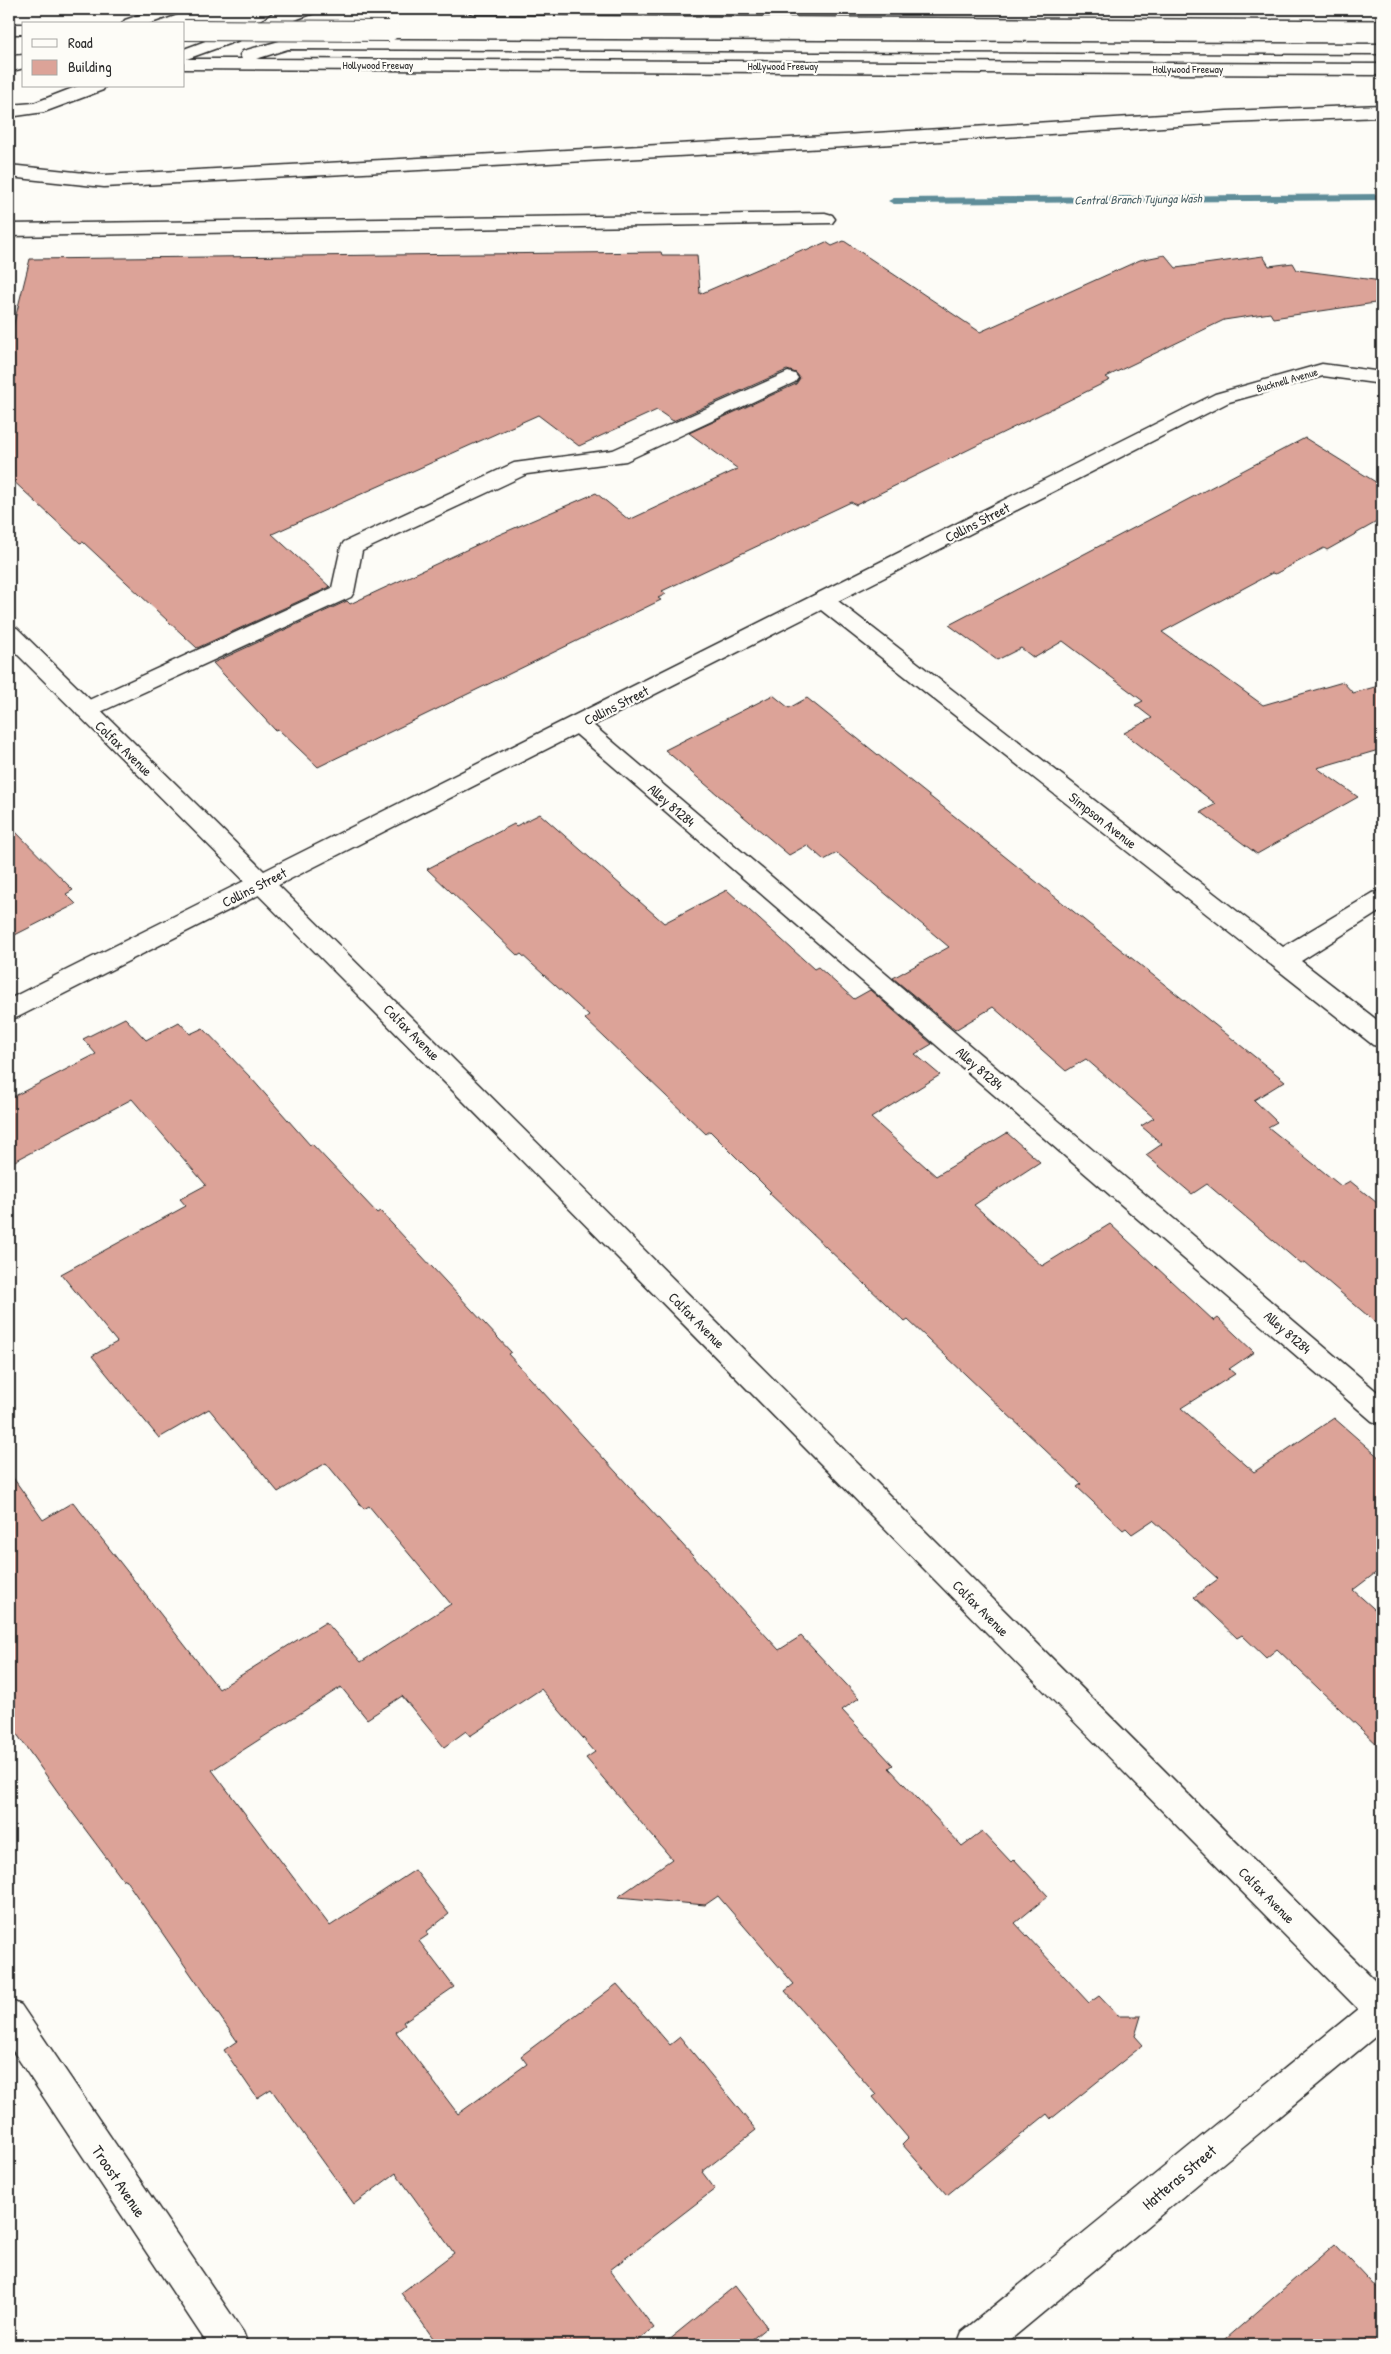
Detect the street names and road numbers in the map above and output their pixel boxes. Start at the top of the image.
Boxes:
street label: Hollywood Freeway [343,58,414,72]
street label: Hollywood Freeway [748,59,819,73]
street label: Hollywood Freeway [1153,62,1224,76]
street label: Bucknell Avenue [1255,364,1320,395]
street label: Collins Street [941,498,1013,546]
street label: Collins Street [580,681,652,729]
street label: Colfax Avenue [91,716,157,780]
street label: Alley 81284 [644,779,700,831]
street label: Simpson Avenue [1065,788,1141,854]
street label: Collins Street [218,863,290,911]
street label: Colfax Avenue [380,1000,445,1065]
street label: Alley 81284 [952,1042,1008,1094]
street label: Colfax Avenue [665,1288,730,1353]
street label: Alley 81284 [1260,1306,1316,1358]
street label: Colfax Avenue [949,1576,1014,1641]
street label: Colfax Avenue [1235,1863,1300,1928]
street label: Hatteras Street [1137,2139,1221,2215]
street label: Troost Avenue [87,2141,152,2222]

